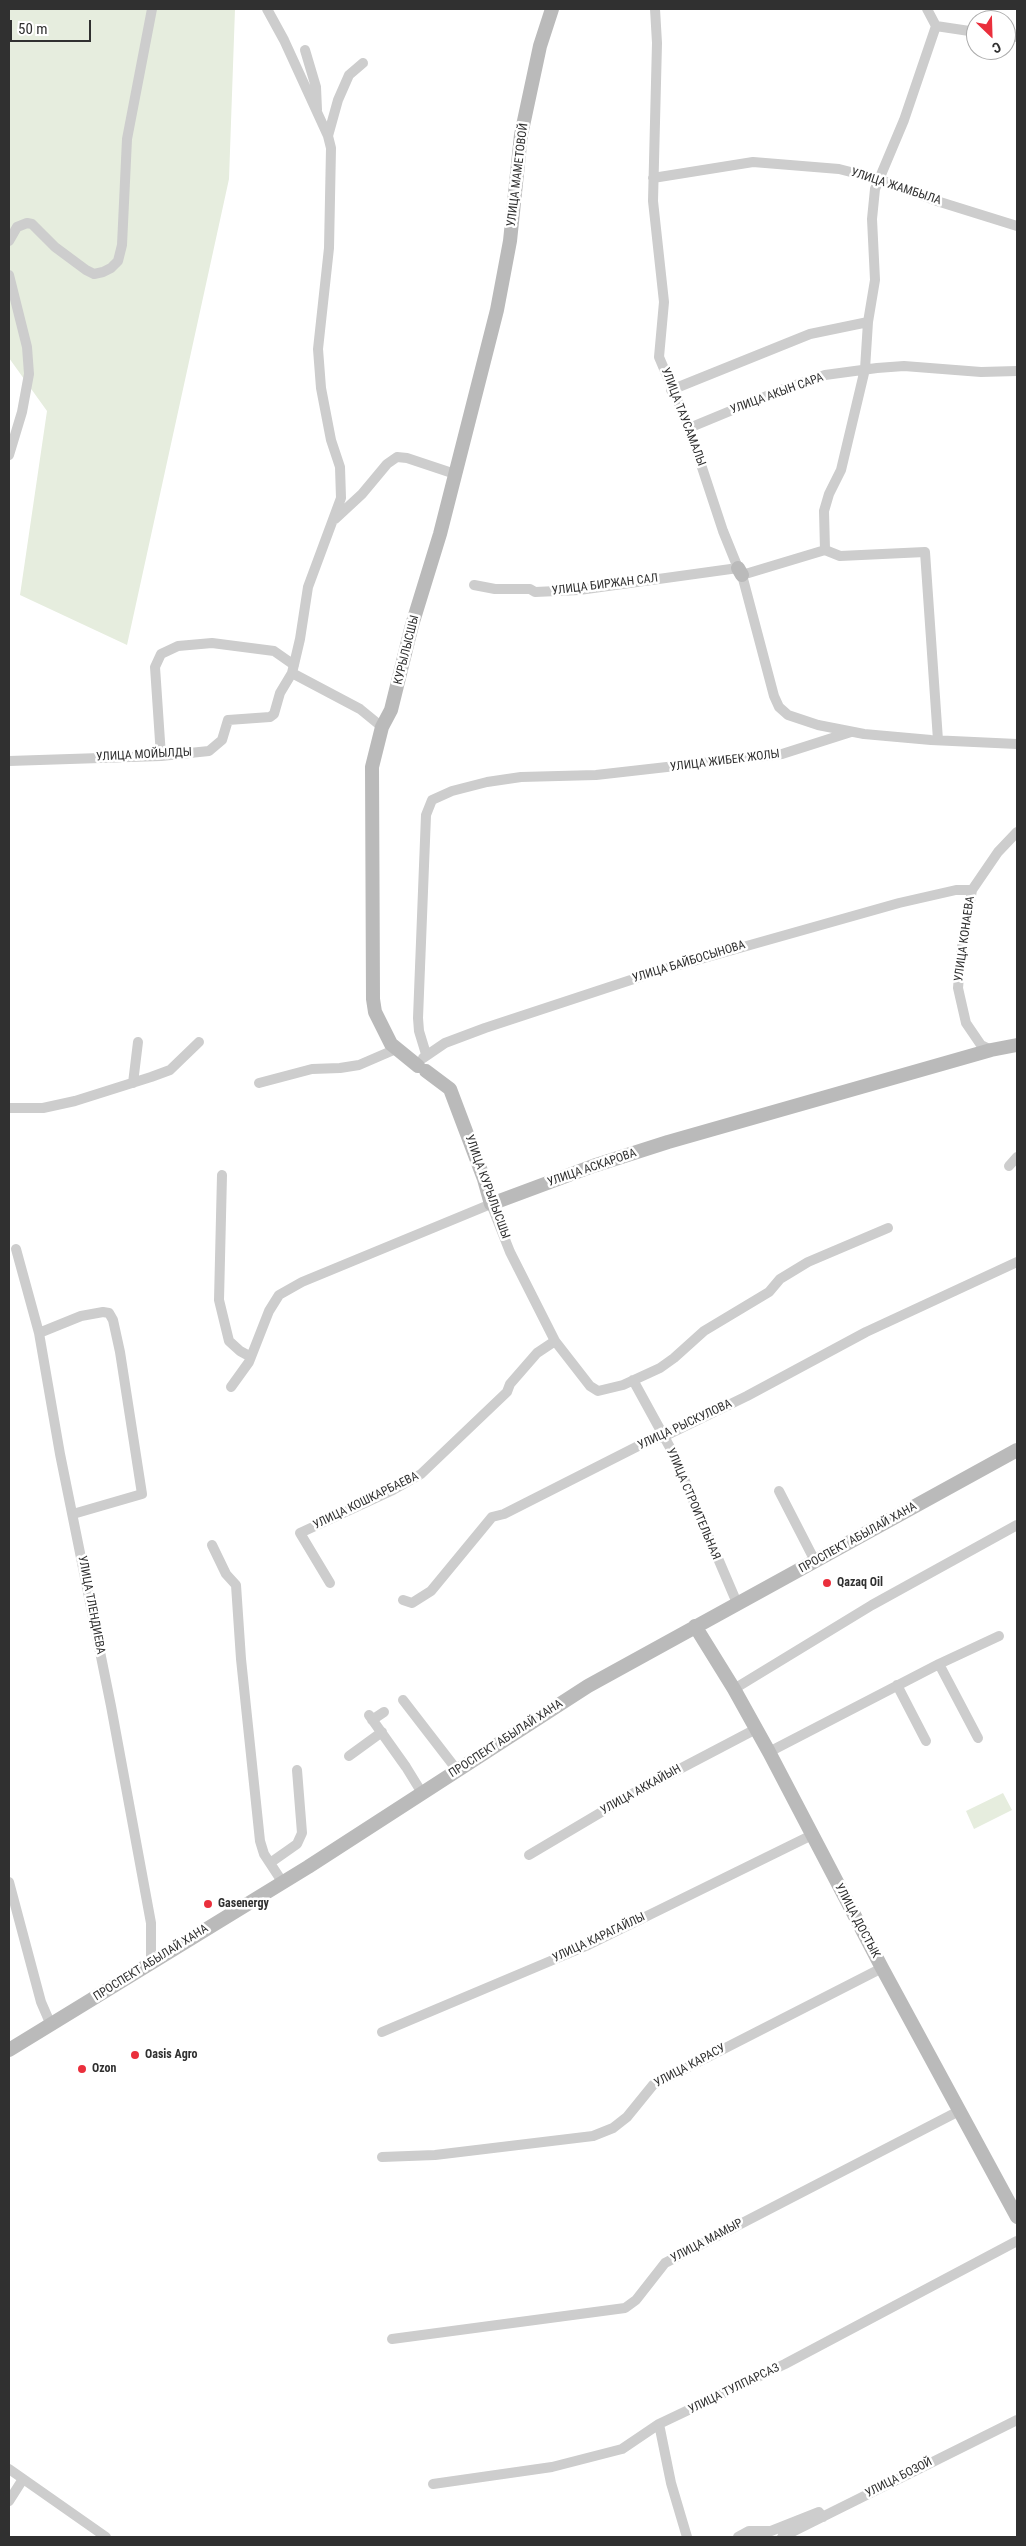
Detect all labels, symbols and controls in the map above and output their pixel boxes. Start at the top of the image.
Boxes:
scale bar [12,10,94,42]
north arrow [966,10,1016,60]
text: 50 m [18,20,48,38]
text: С [990,39,1004,57]
street label: УЛИЦА МАМЕТОВОЙ [505,122,531,228]
street label: УЛИЦА ЖАМБЫЛА [849,166,943,208]
street label: УЛИЦА ТАУСАМАЛЫ [658,366,708,468]
street label: УЛИЦА АКЫН САРА [729,370,825,418]
street label: УЛИЦА БИРЖАН САЛ [551,571,659,599]
street label: КУРЫЛЫСШЫ [391,614,423,686]
street label: УЛИЦА МОЙЫЛДЫ [96,745,192,765]
street label: УЛИЦА ЖИБЕК ЖОЛЫ [669,747,781,775]
street label: УЛИЦА КОНАЕВА [952,895,978,983]
street label: УЛИЦА БАЙБОСЫНОВА [631,938,747,986]
street label: УЛИЦА КУРЫЛЫСШЫ [461,1133,513,1241]
street label: УЛИЦА АСКАРОВА [546,1146,638,1190]
street label: УЛИЦА РЫСКУЛОВА [636,1397,734,1453]
street label: УЛИЦА СТРОИТЕЛЬНАЯ [663,1446,723,1562]
street label: УЛИЦА КОШКАРБАЕВА [311,1469,421,1533]
street label: ПРОСПЕКТ АБЫЛАЙ ХАНА [797,1500,919,1576]
street label: УЛИЦА ТЛЕНДИЕВА [74,1554,108,1656]
place label: Qazaq Oil [837,1576,883,1590]
marker: Qazaq Oil [821,1577,833,1589]
street label: ПРОСПЕКТ АБЫЛАЙ ХАНА [446,1697,566,1781]
street label: УЛИЦА АККАЙЫН [598,1762,684,1818]
street label: УЛИЦА ДОСТЫК [831,1881,883,1961]
place label: Gasenergy [218,1897,269,1911]
marker: Gasenergy [202,1898,214,1910]
street label: УЛИЦА КАРАГАЙЛЫ [550,1910,648,1966]
street label: ПРОСПЕКТ АБЫЛАЙ ХАНА [91,1922,211,2004]
street label: УЛИЦА КАРАСУ [652,2041,728,2091]
place label: Oasis Agro [145,2048,198,2062]
marker: Oasis Agro [129,2049,141,2061]
place label: Ozon [92,2062,116,2076]
marker: Ozon [76,2063,88,2075]
street label: УЛИЦА МАМЫР [669,2216,745,2266]
street label: УЛИЦА ТУЛПАРСАЗ [686,2361,782,2417]
street label: УЛИЦА БОЗОЙ [863,2455,935,2501]

